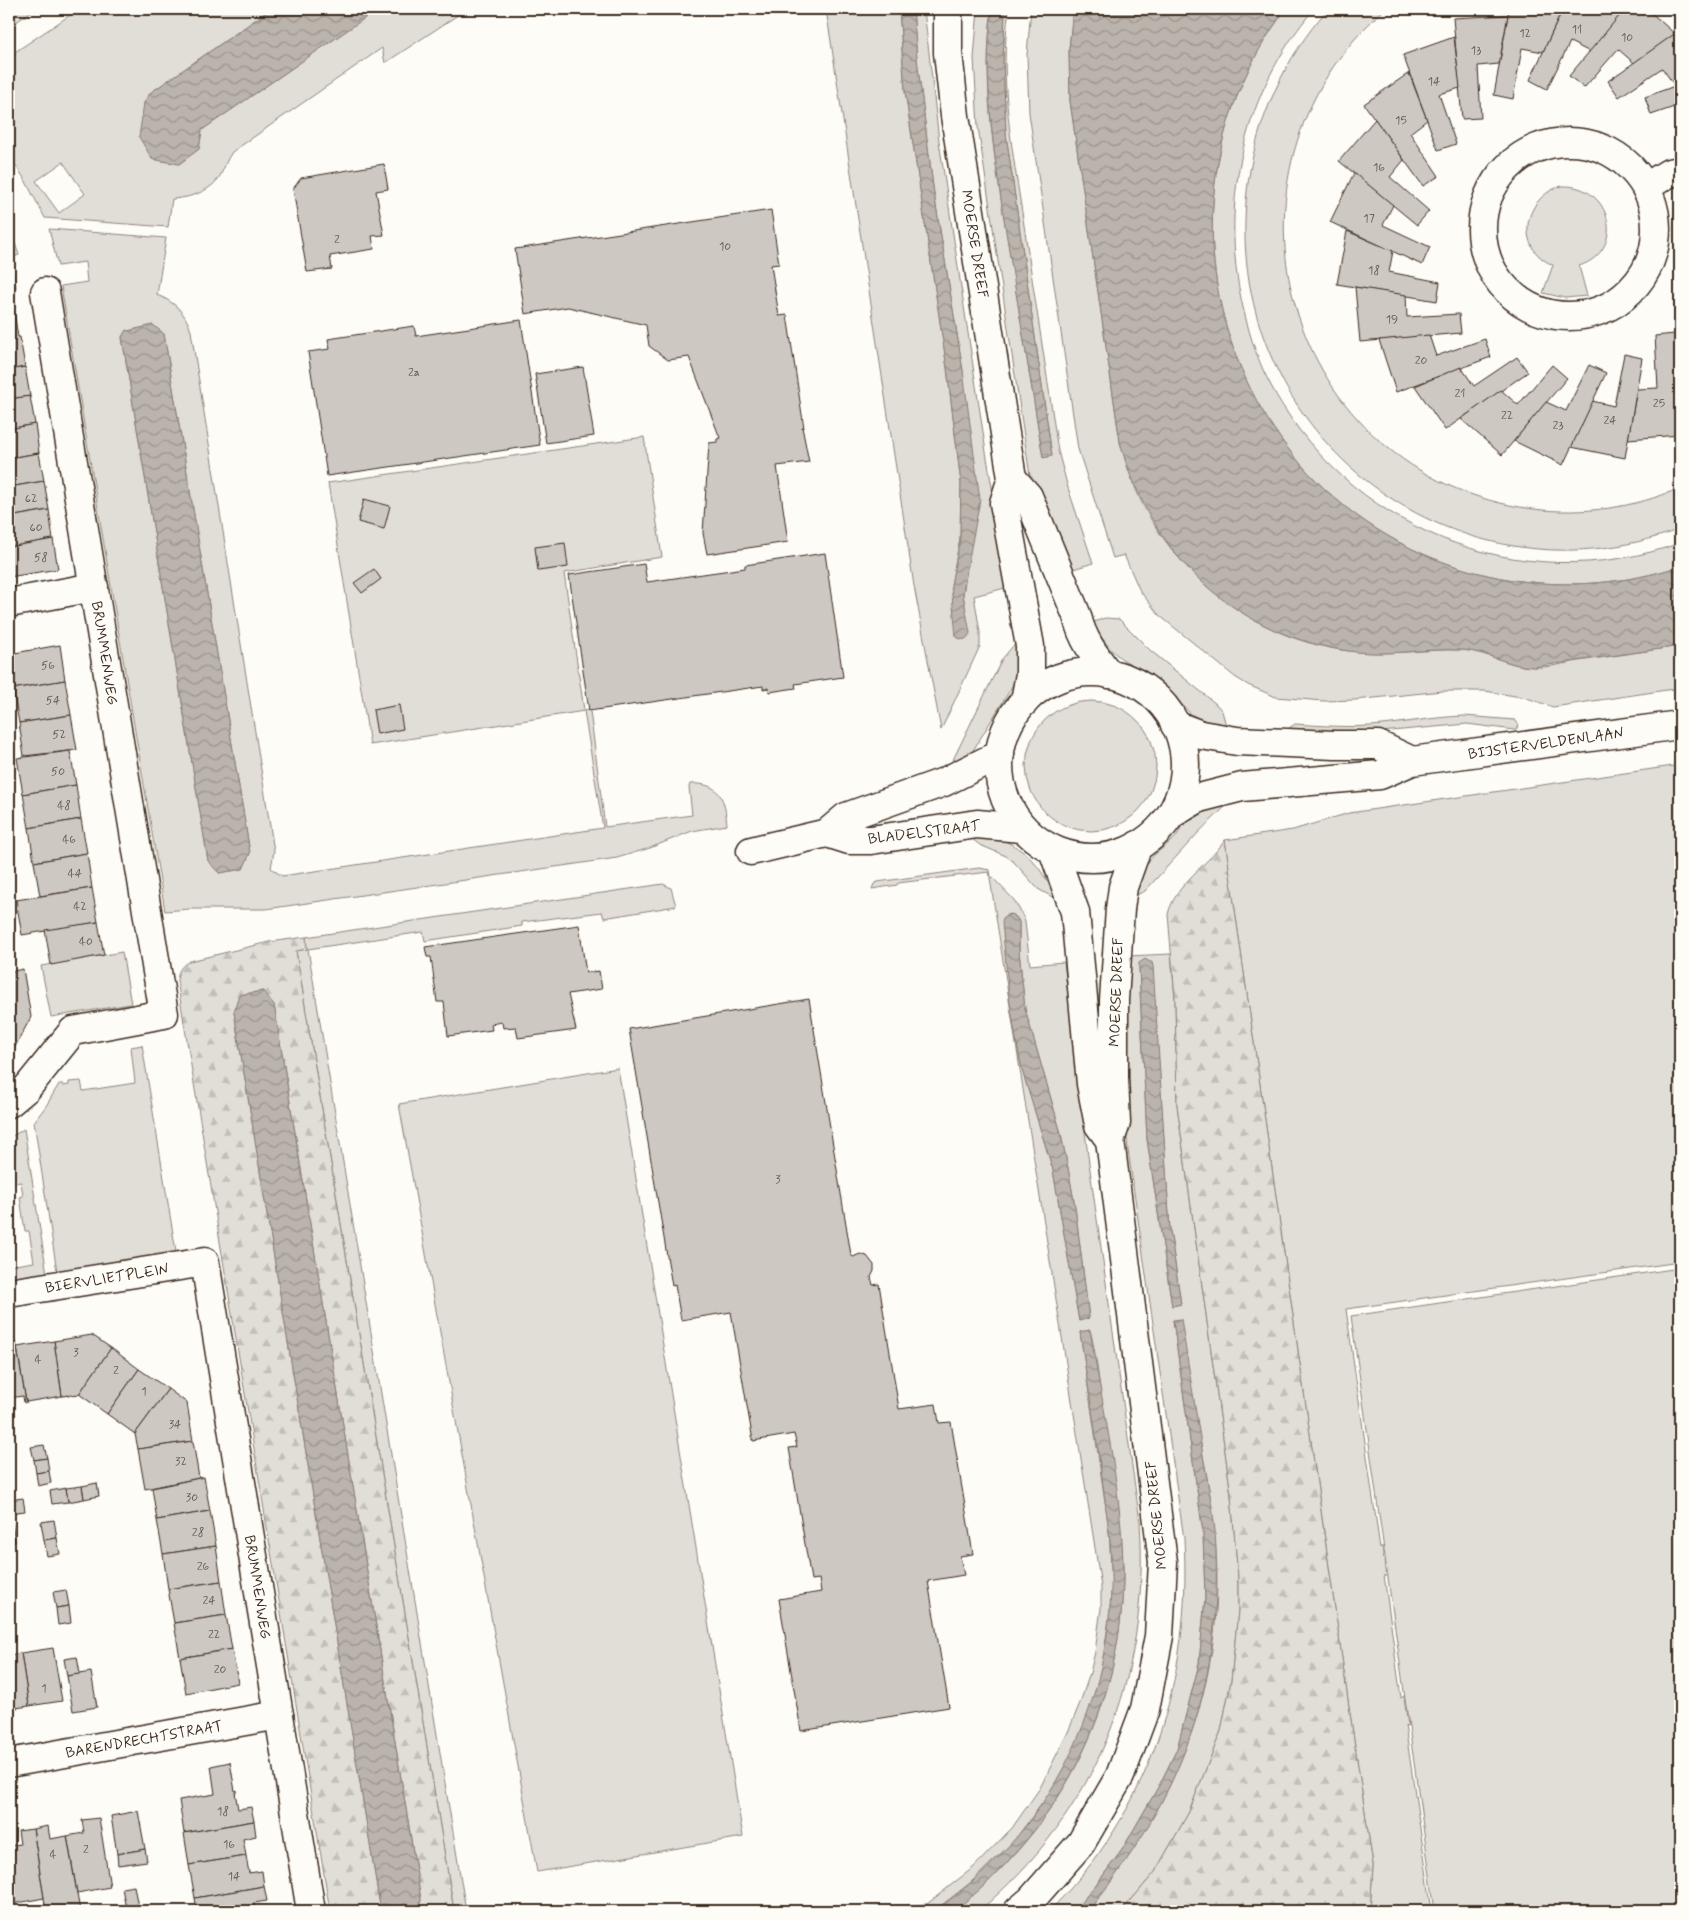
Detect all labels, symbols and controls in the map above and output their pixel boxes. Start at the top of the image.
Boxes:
house number: 11 [1572,22,1582,38]
house number: 12 [1519,26,1531,42]
house number: 10 [1621,30,1633,46]
house number: 13 [1471,43,1481,59]
house number: 14 [1428,74,1440,90]
house number: 15 [1395,113,1407,129]
house number: 16 [1373,160,1385,176]
street label: MOERSE DREEF [956,188,992,300]
house number: 17 [1363,211,1375,227]
house number: 2 [334,232,340,248]
house number: 10 [719,239,731,255]
house number: 18 [1368,263,1380,279]
house number: 19 [1386,312,1398,328]
house number: 20 [1415,353,1428,369]
house number: 2a [408,365,420,381]
house number: 21 [1454,386,1466,402]
house number: 25 [1653,396,1665,412]
house number: 22 [1501,408,1513,424]
house number: 24 [1603,413,1617,429]
house number: 23 [1553,418,1563,434]
house number: 62 [25,491,37,507]
house number: 60 [29,520,43,536]
house number: 58 [34,550,48,566]
street label: BRUMMENWEG [86,600,122,707]
house number: 56 [41,658,55,674]
house number: 54 [46,693,60,709]
street label: BIJSTERVELDENLAAN [1467,723,1625,765]
house number: 52 [52,727,66,743]
house number: 50 [51,764,65,780]
house number: 48 [57,798,71,814]
street label: BLADELSTRAAT [867,816,982,850]
house number: 46 [62,832,76,848]
house number: 44 [68,866,82,882]
house number: 42 [73,899,87,915]
house number: 40 [79,934,93,950]
street label: MOERSE DREEF [1105,937,1129,1047]
house number: 3 [775,1172,781,1188]
street label: BIERVLIETPLEIN [44,1259,171,1299]
house number: 3 [73,1345,79,1361]
house number: 4 [35,1352,42,1368]
house number: 2 [113,1363,119,1379]
house number: 1 [141,1384,147,1400]
house number: 34 [169,1417,181,1433]
house number: 32 [175,1454,187,1470]
street label: MOERSE DREEF [1141,1459,1173,1570]
house number: 30 [186,1490,198,1506]
house number: 28 [192,1525,204,1541]
street label: BRUMMENWEG [239,1534,275,1641]
house number: 26 [197,1559,210,1575]
house number: 24 [202,1593,216,1609]
house number: 22 [208,1627,220,1643]
house number: 20 [214,1662,227,1678]
house number: 1 [41,1681,47,1697]
street label: BARENDRECHTSTRAAT [64,1716,224,1764]
house number: 18 [217,1804,229,1820]
house number: 16 [223,1837,235,1853]
house number: 2 [83,1842,89,1858]
house number: 4 [50,1847,57,1863]
house number: 14 [228,1869,240,1885]

